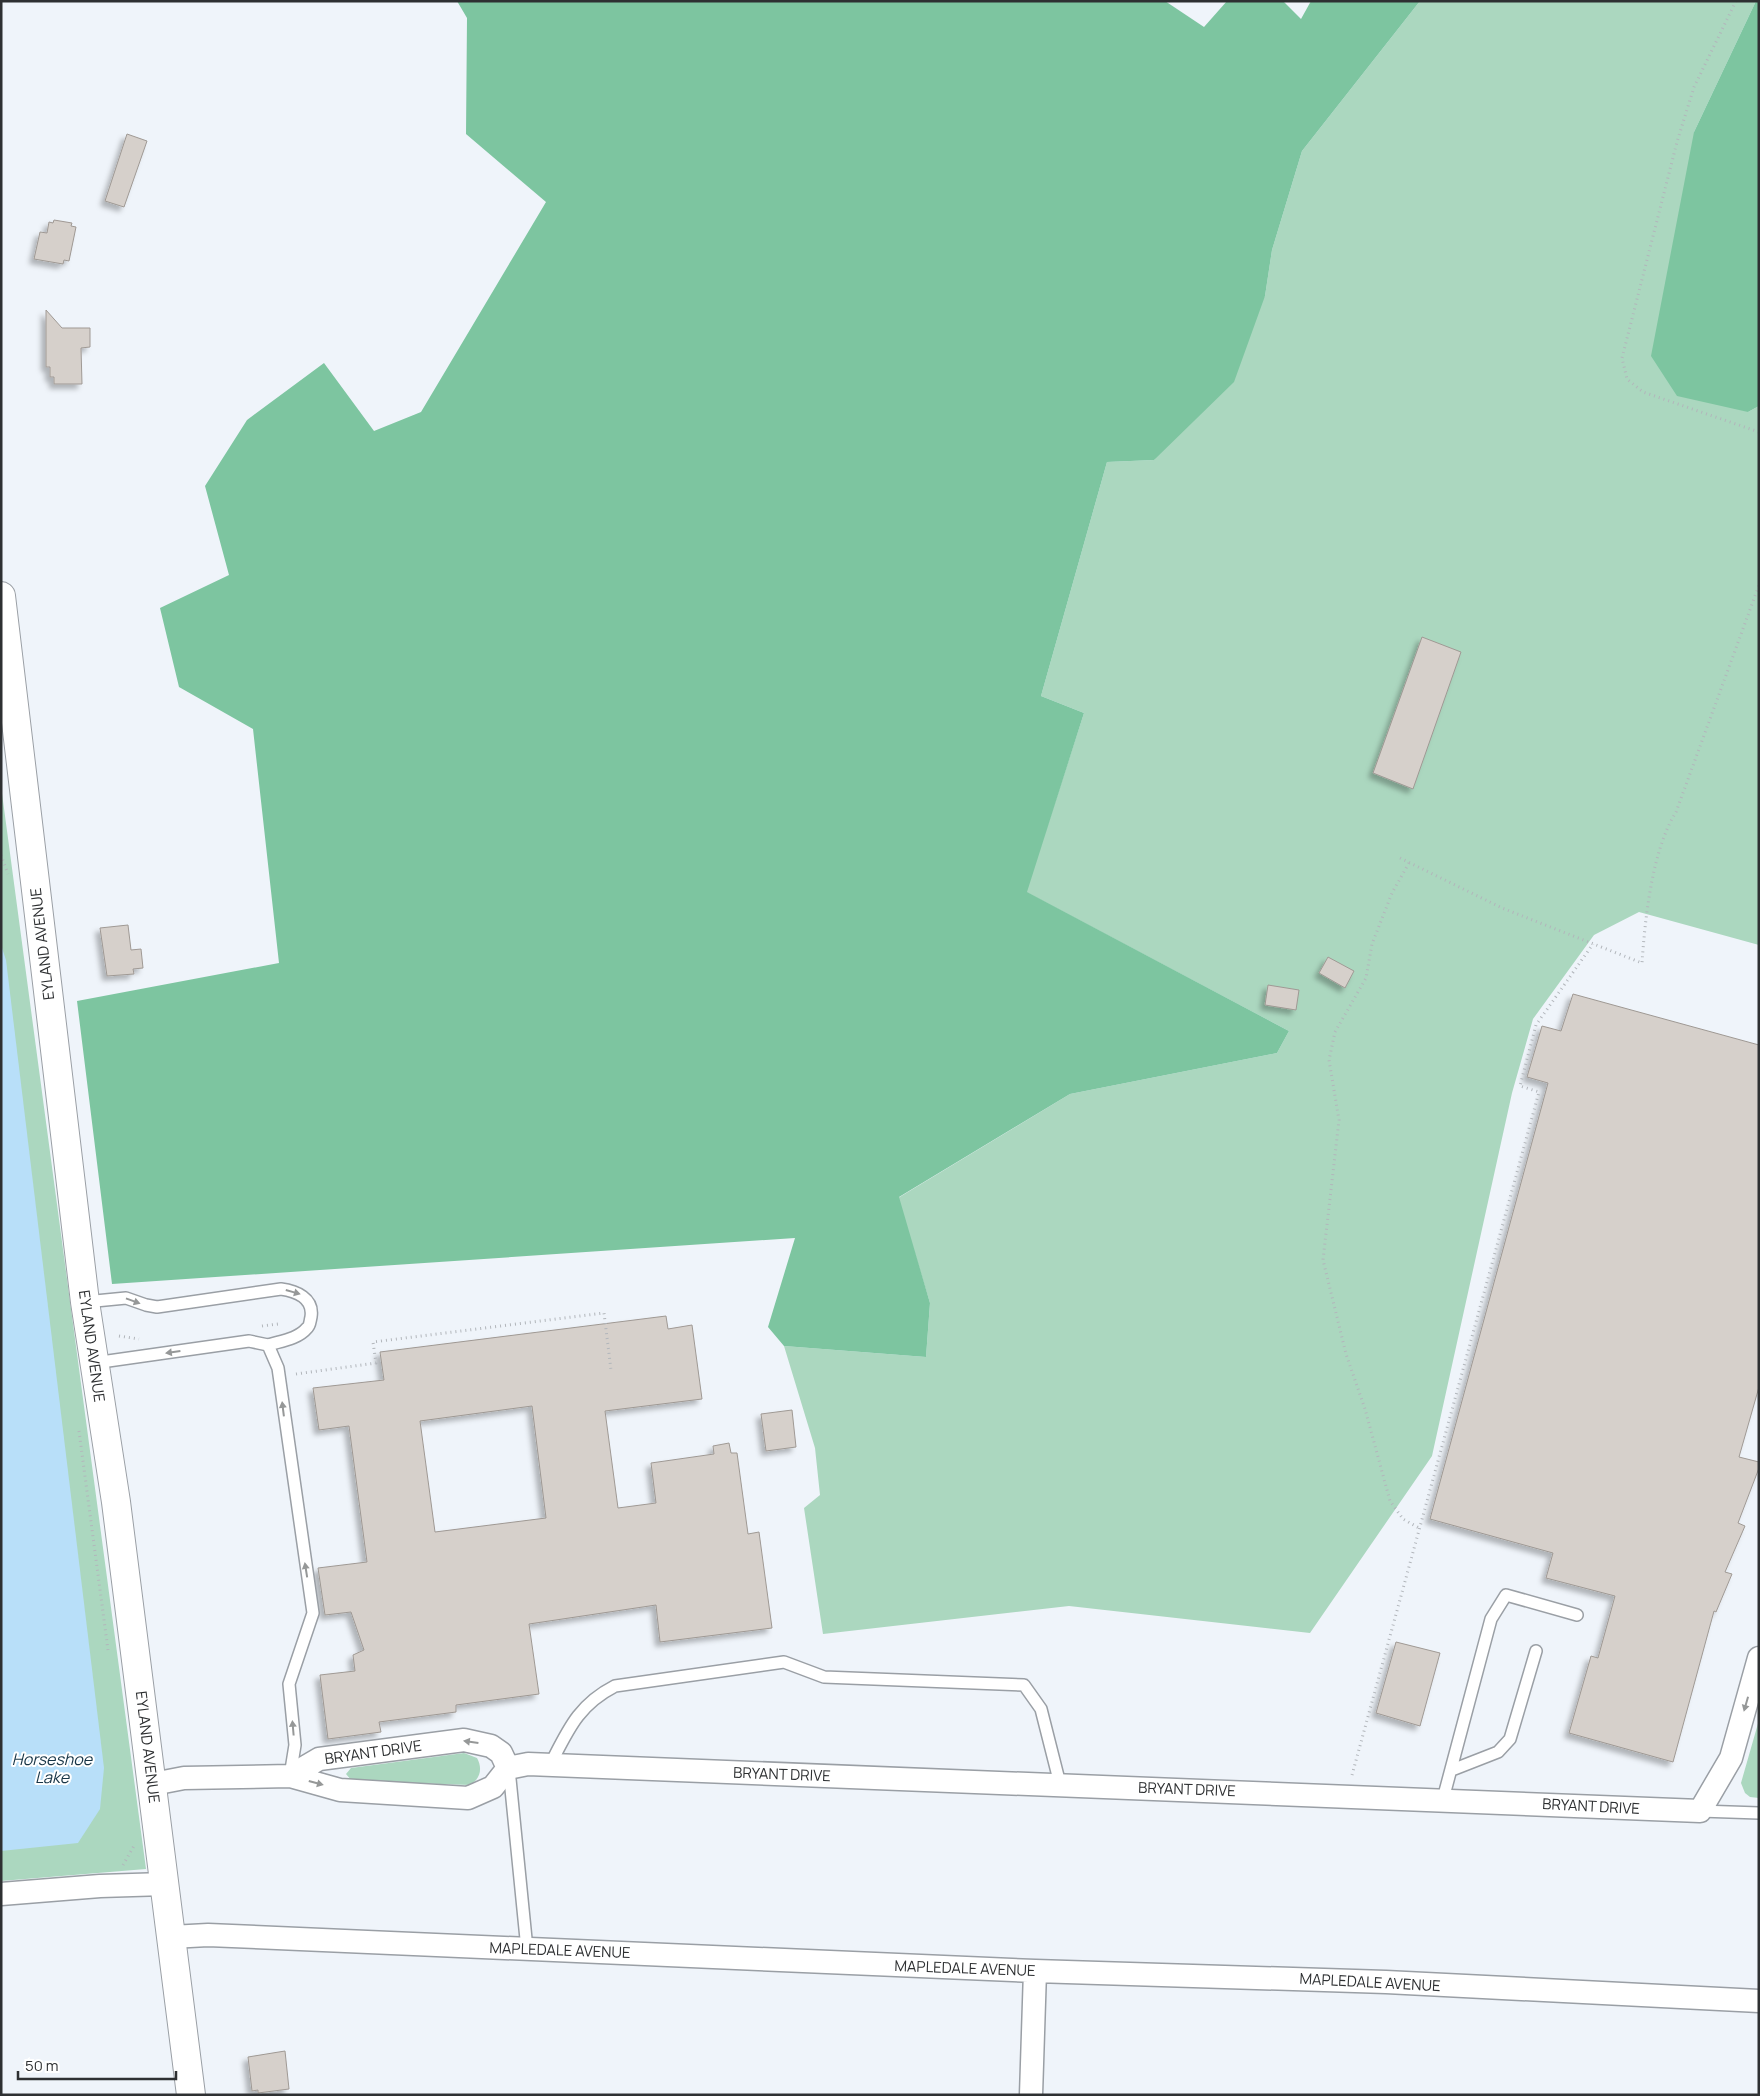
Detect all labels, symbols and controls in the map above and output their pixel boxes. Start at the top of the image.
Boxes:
street label: EYLAND AVENUE [25,887,59,1001]
one-way arrow [285,1288,301,1296]
street label: EYLAND AVENUE [74,1289,110,1403]
one-way arrow [126,1297,141,1305]
one-way arrow [165,1349,181,1357]
one-way arrow [279,1401,287,1417]
one-way arrow [301,1562,309,1578]
street label: EYLAND AVENUE [131,1690,165,1804]
one-way arrow [1741,1697,1749,1712]
one-way arrow [289,1720,297,1736]
street label: BRYANT DRIVE [323,1735,423,1769]
one-way arrow [463,1737,479,1745]
water label: Horseshoe Lake [12,1748,94,1788]
street label: BRYANT DRIVE [733,1762,831,1786]
street label: BRYANT DRIVE [1138,1777,1236,1801]
one-way arrow [308,1780,323,1788]
street label: BRYANT DRIVE [1542,1793,1640,1819]
street label: MAPLEDALE AVENUE [489,1937,631,1963]
street label: MAPLEDALE AVENUE [894,1955,1036,1981]
street label: MAPLEDALE AVENUE [1299,1968,1441,1996]
scale bar [18,2048,175,2080]
text: 50 m [25,2055,59,2076]

